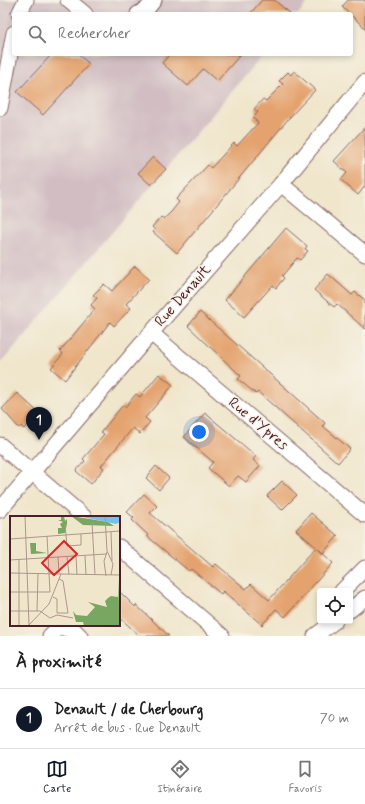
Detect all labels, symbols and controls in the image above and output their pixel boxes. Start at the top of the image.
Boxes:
search box [12,12,353,56]
icon: search [26,23,48,45]
text: Rechercher [58,24,131,44]
street label: Rue Denault [150,261,216,331]
street label: Rue d'Ypres [224,393,293,455]
pin: 1 [26,407,52,440]
your location [189,422,209,442]
inset map [10,516,120,626]
map controls [317,588,353,624]
button: locate [317,588,353,624]
text: À proximité [16,651,101,673]
text: Denault / de Cherbourg [54,700,203,720]
text: 1 [26,710,32,727]
text: 70 m [320,710,349,727]
text: Arrêt de bus · Rue Denault [54,720,201,737]
tab: Carte [43,758,71,796]
tab: Itinéraire [157,758,202,796]
tab: Favoris [289,758,322,796]

